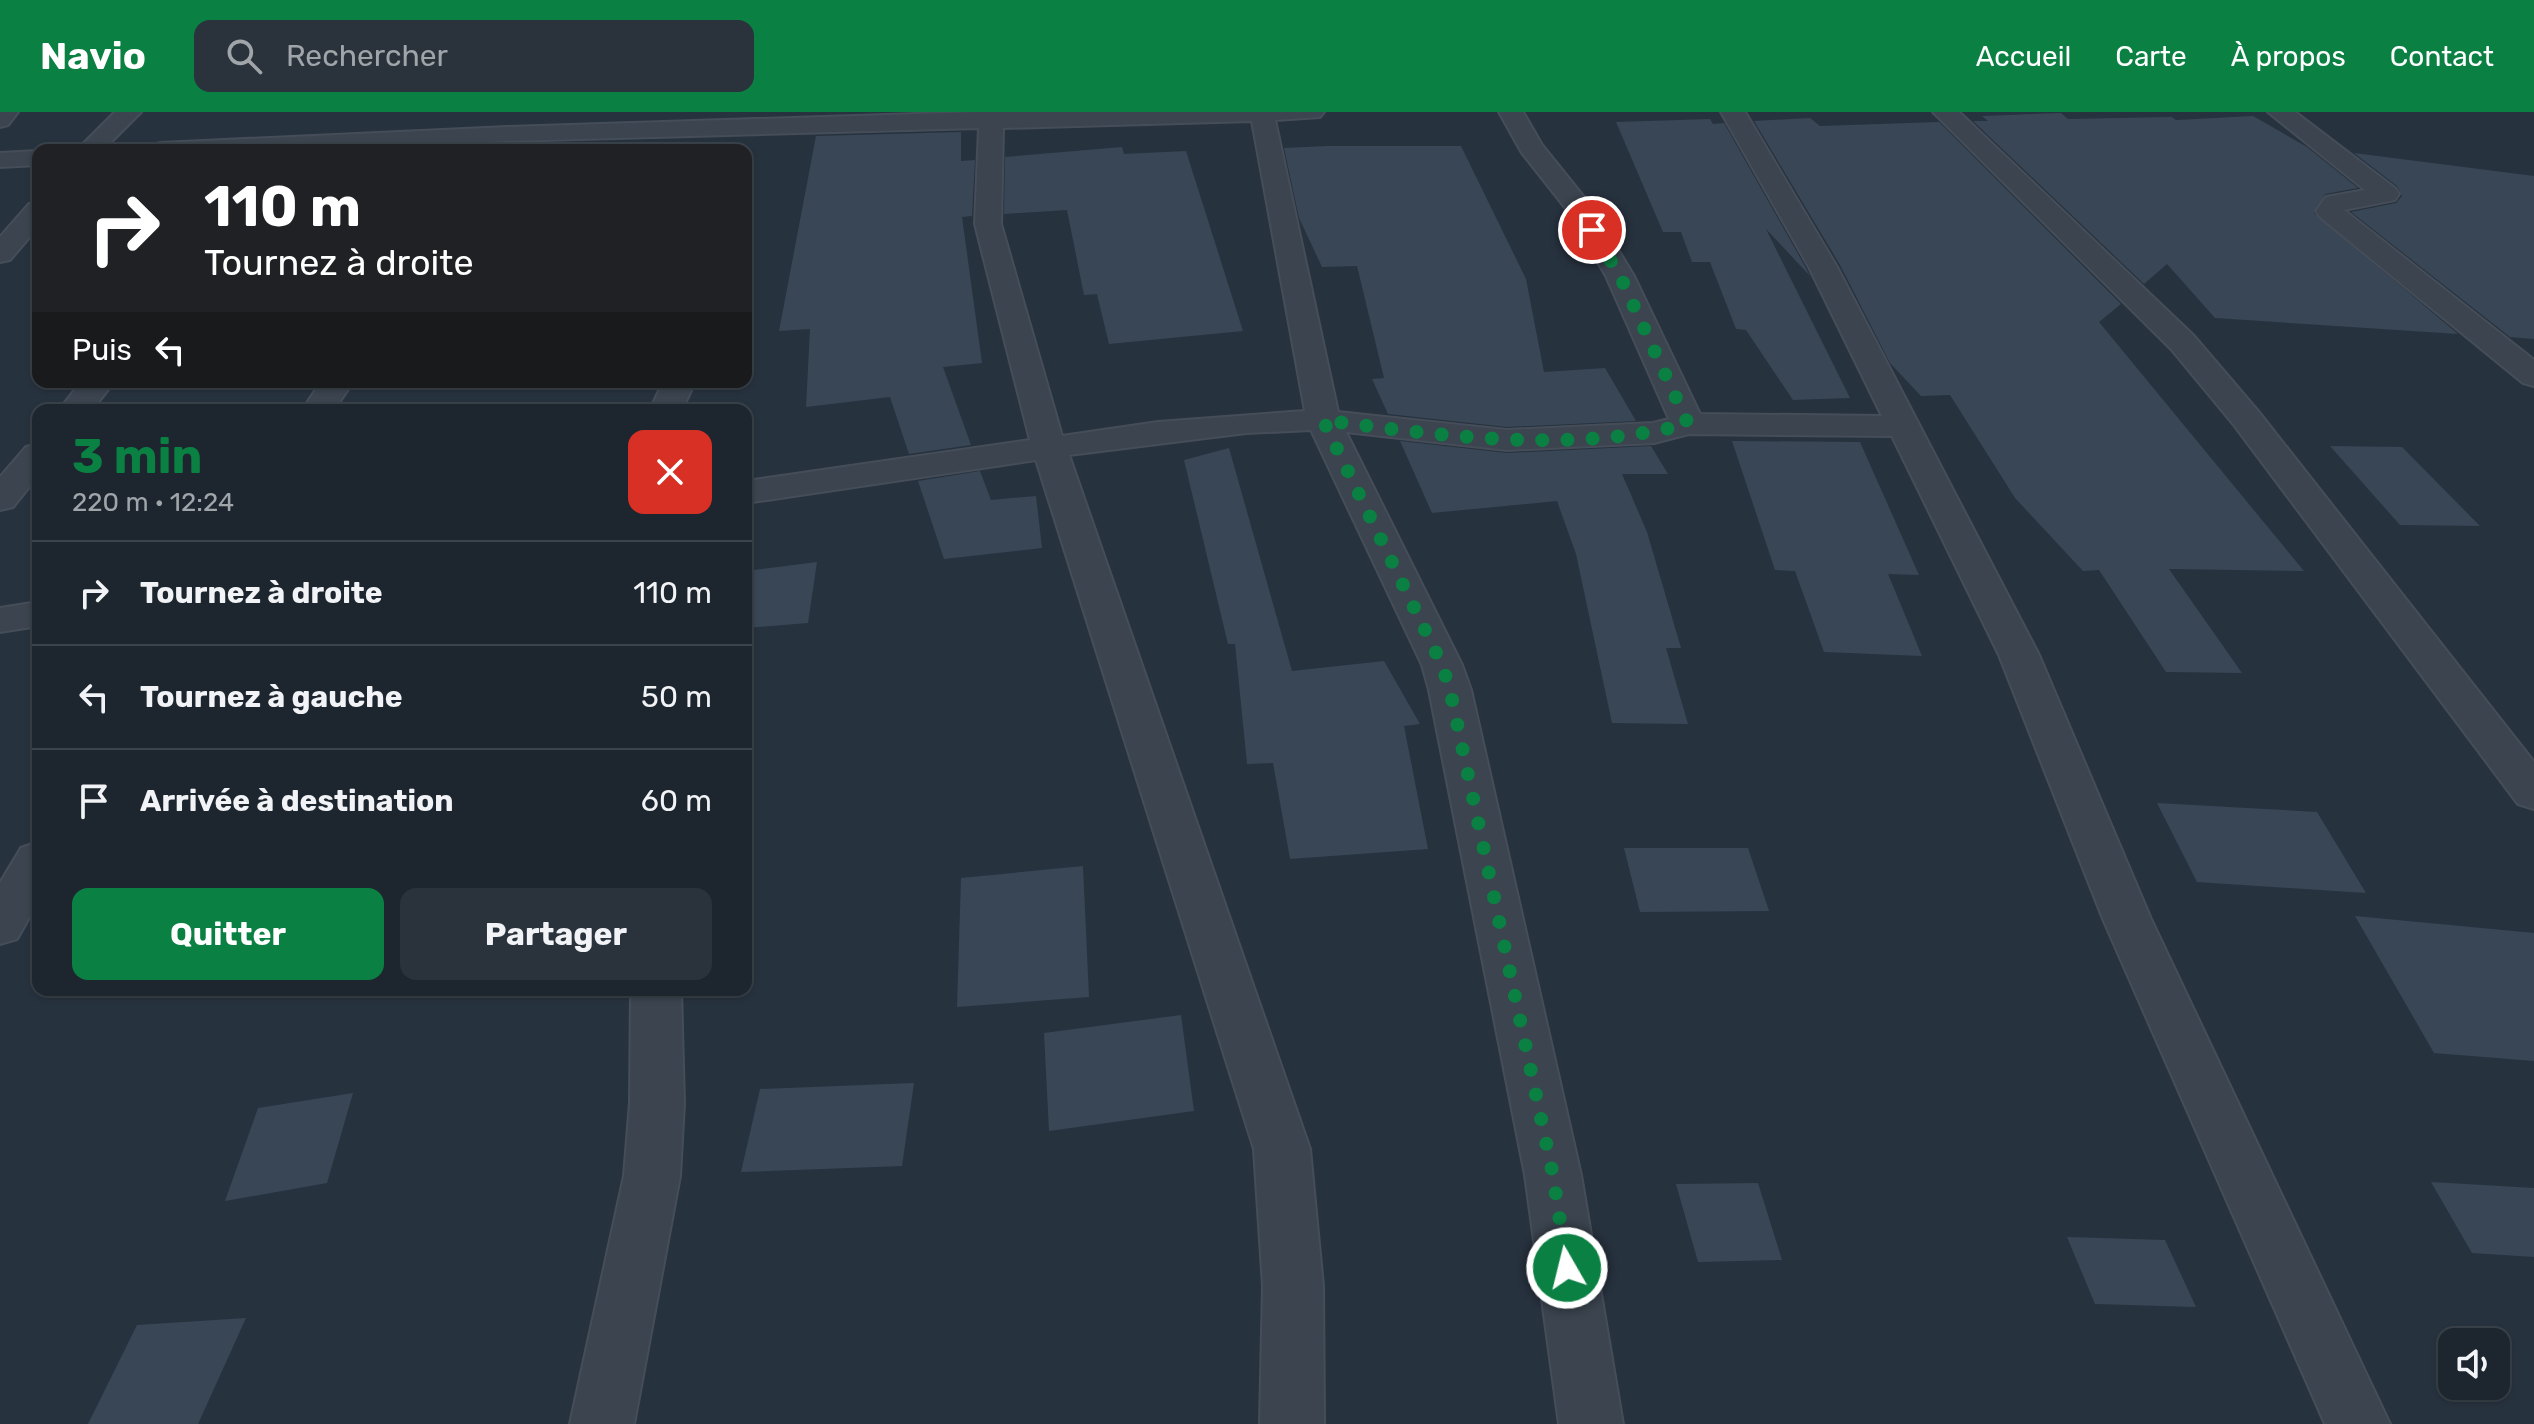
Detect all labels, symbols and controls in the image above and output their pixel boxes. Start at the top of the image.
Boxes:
search box [194,20,754,92]
text: Navio [40,33,146,79]
icon: search [222,34,266,78]
text: Rechercher [286,38,448,74]
text: Accueil [1976,40,2071,73]
text: Carte [2115,40,2187,73]
text: À propos [2231,40,2346,73]
text: Contact [2390,40,2494,73]
text: 110 m [204,174,361,240]
icon: right [72,176,176,280]
pin [1558,196,1626,264]
icon: arrive [1570,208,1614,252]
text: Tournez à droite [204,241,474,284]
icon: left [148,328,192,372]
text: Puis [72,332,132,368]
text: 3 min [72,428,202,485]
button: close [628,430,712,514]
text: 220 m · 12:24 [72,487,234,518]
icon: right [72,571,116,615]
text: Tournez à droite [140,575,383,611]
text: 110 m [633,575,712,611]
icon: left [72,675,116,719]
text: Tournez à gauche [140,679,403,715]
text: 50 m [641,679,712,715]
icon: arrive [72,779,116,823]
text: Arrivée à destination [140,783,454,819]
text: 60 m [641,783,712,819]
button: Quitter [72,888,384,980]
button: Partager [400,888,712,980]
position arrow [1525,1226,1609,1310]
map controls [2438,1328,2510,1400]
button: sound [2438,1328,2510,1400]

